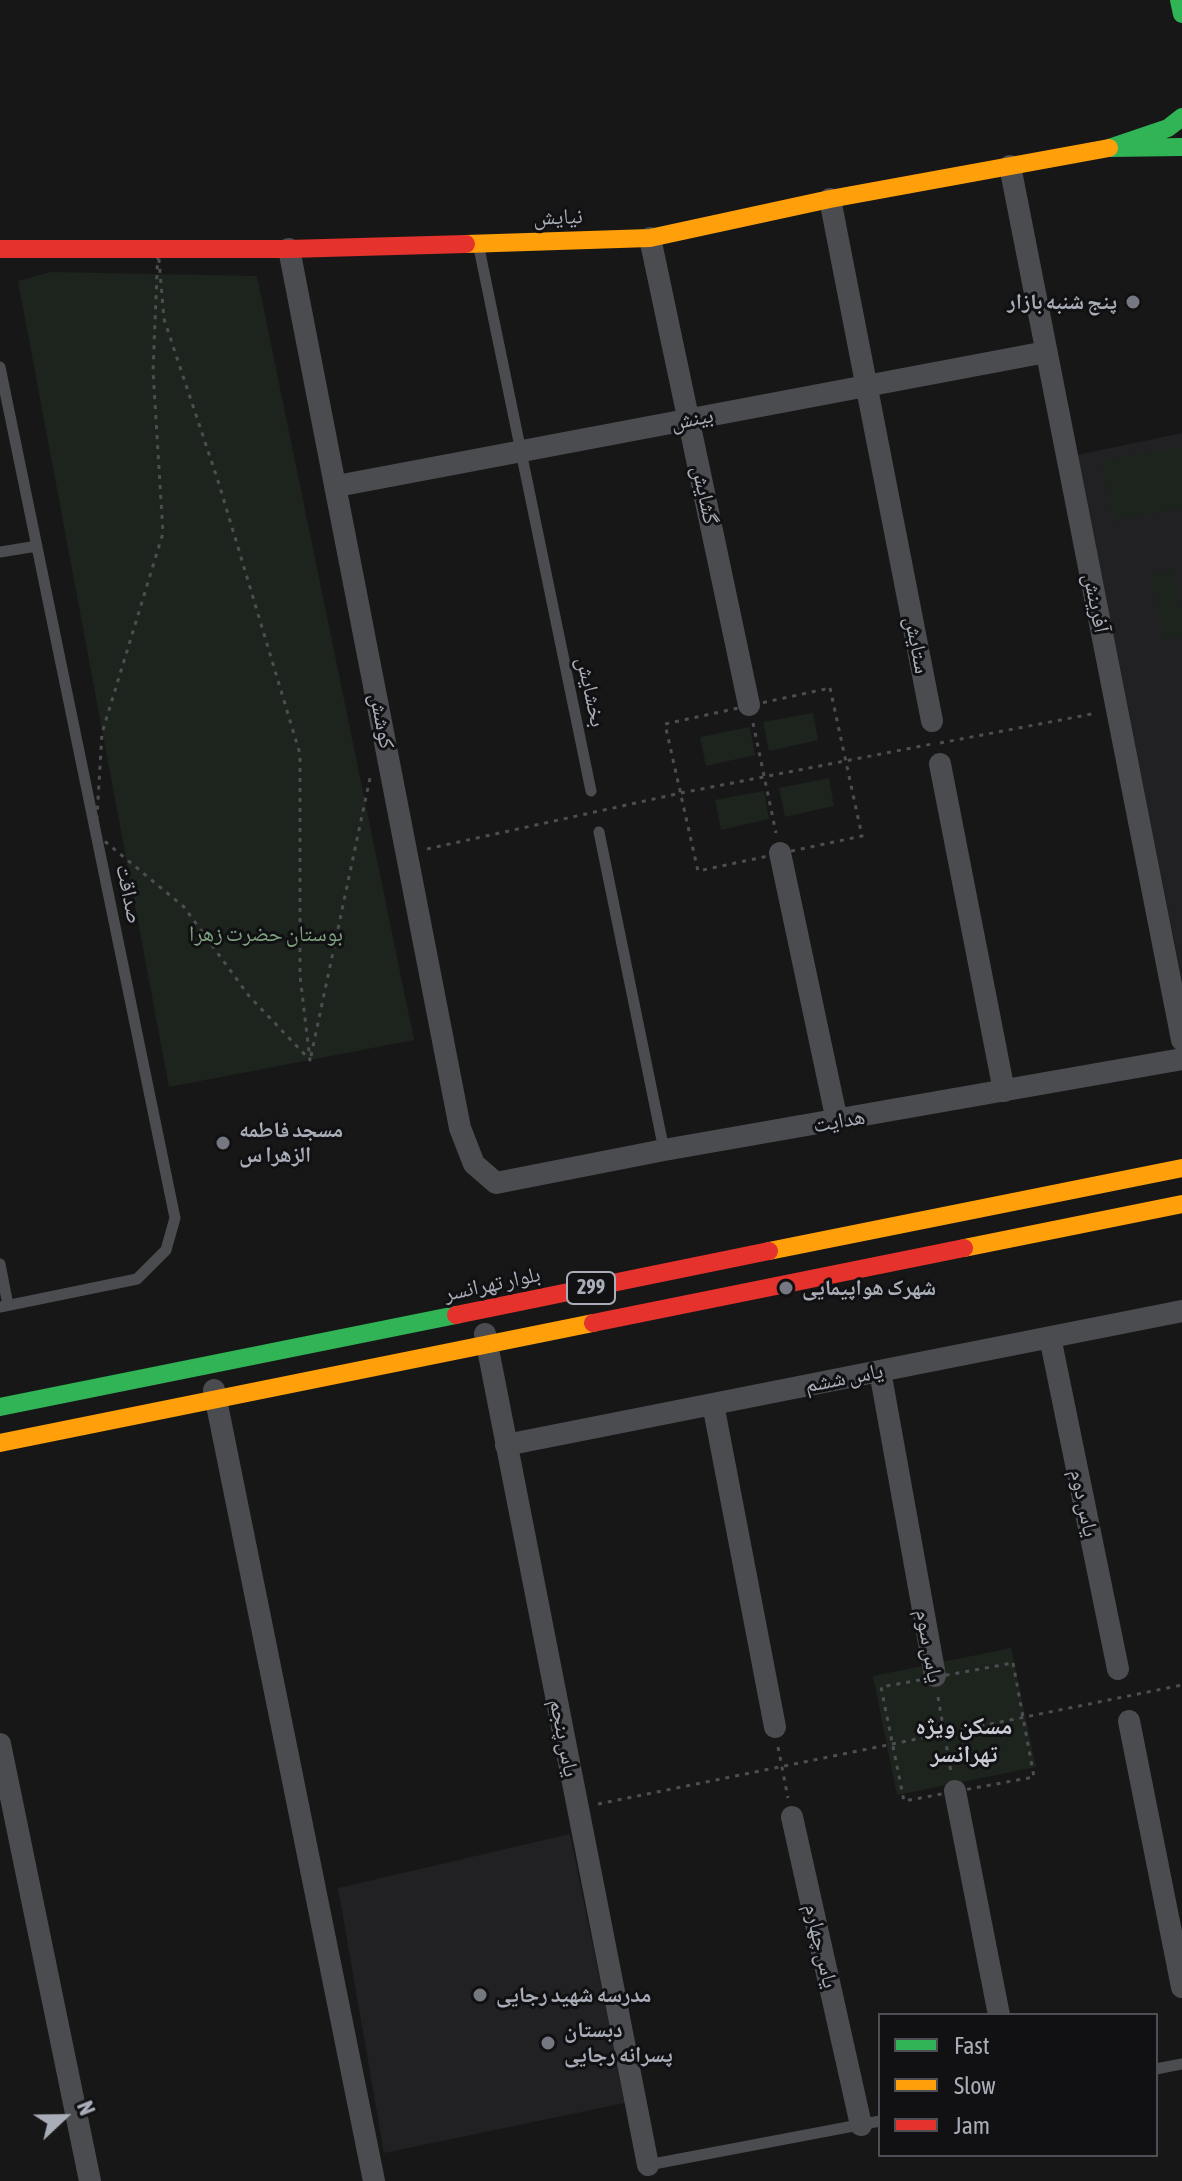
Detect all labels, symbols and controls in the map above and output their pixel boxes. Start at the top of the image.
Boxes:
street label: نیایش [533,203,583,231]
place label: پنج شنبه بازار [1007,289,1117,315]
marker: پنج شنبه بازار [1124,293,1142,311]
street label: بینش [668,402,716,436]
street label: گشایش [686,463,724,527]
street label: آفرینش [1077,571,1115,635]
street label: ستایش [899,614,935,676]
street label: بخشایش [571,655,611,729]
street label: کوشش [364,691,400,751]
street label: صداقت [110,862,148,926]
park label: بوستان حضرت زهرا [189,921,343,947]
street label: هدایت [811,1103,867,1139]
place label: مسجد فاطمه الزهرا س [239,1117,343,1168]
marker: مسجد فاطمه الزهرا س [214,1134,232,1152]
street label: بلوار تهرانسر [441,1261,543,1307]
road number: 299 [567,1272,615,1304]
place label: شهرک هواپیمایی [802,1275,936,1301]
marker: شهرک هواپیمایی [777,1279,795,1297]
street label: یاس ششم [803,1357,885,1399]
street label: یاس دوم [1064,1467,1104,1539]
street label: یاس سوم [910,1607,948,1685]
street label: یاس پنجم [544,1697,584,1779]
district label: مسکن ویژه تهرانسر [916,1712,1012,1768]
street label: یاس چهارم [799,1901,843,1991]
place label: مدرسه شهید رجایی [496,1982,651,2008]
marker: مدرسه شهید رجایی [471,1986,489,2004]
legend [878,2013,1158,2157]
place label: دبستان پسرانه رجایی [564,2017,673,2068]
text: Fast [954,2032,990,2059]
marker: دبستان پسرانه رجایی [539,2034,557,2052]
text: Slow [954,2072,996,2099]
north arrow [24,2077,104,2157]
text: N [72,2097,101,2119]
text: Jam [954,2112,990,2139]

